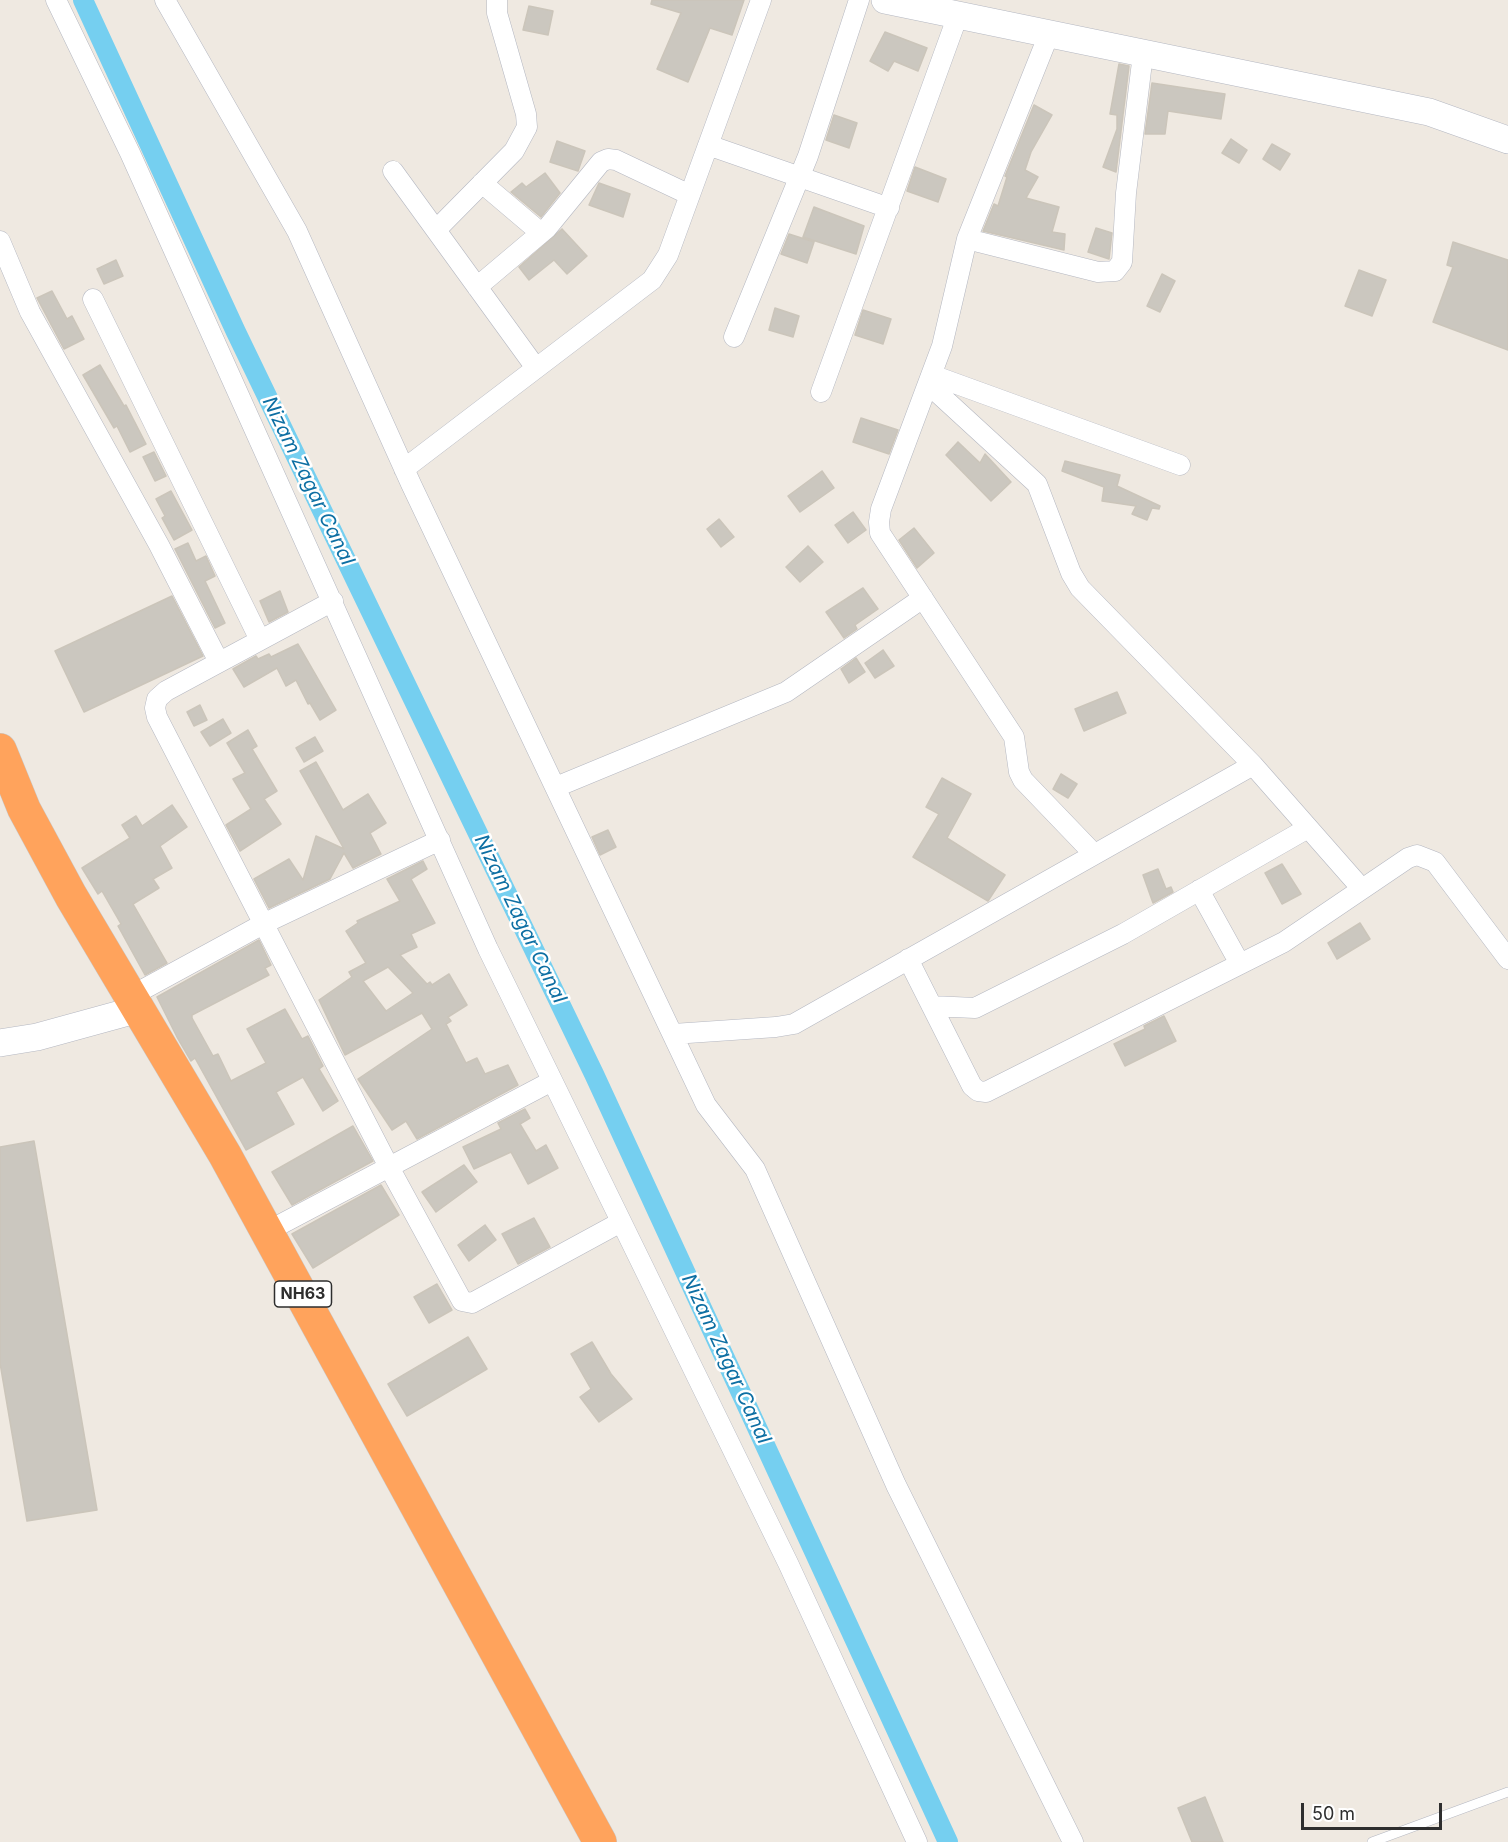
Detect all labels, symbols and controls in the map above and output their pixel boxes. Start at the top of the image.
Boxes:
water label: Nizam Zagar Canal [257,393,359,569]
water label: Nizam Zagar Canal [469,831,571,1007]
water label: Nizam Zagar Canal [676,1270,776,1448]
road number: NH63 [274,1281,332,1307]
scale bar [1304,1791,1445,1829]
text: 50 m [1312,1803,1355,1824]

